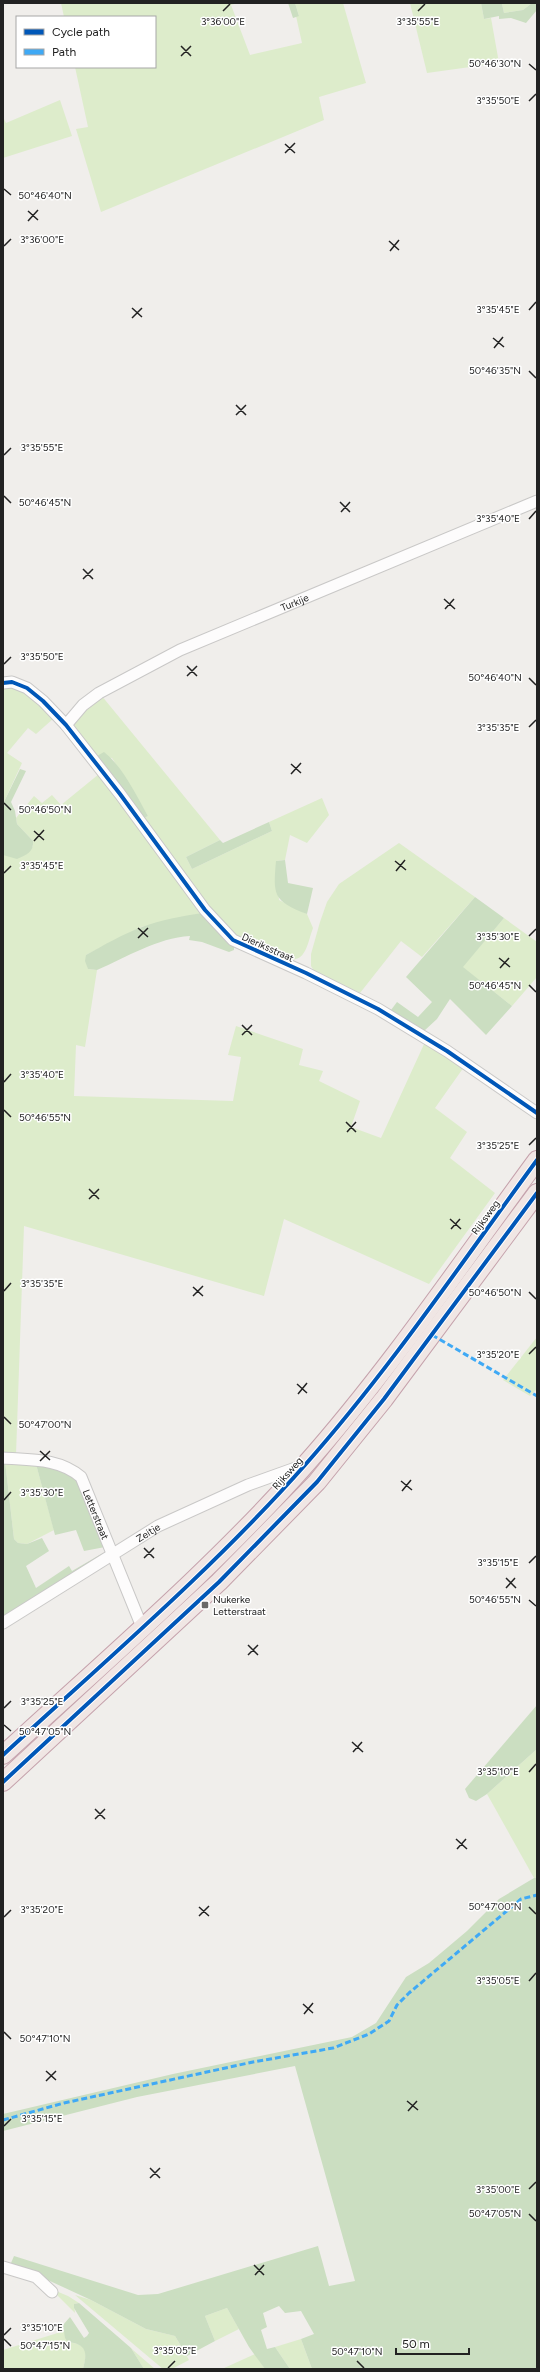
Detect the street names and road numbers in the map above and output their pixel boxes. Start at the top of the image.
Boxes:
street label: Turkije [279,591,311,614]
street label: Dieriksstraat [240,930,296,965]
street label: Rijksweg [468,1197,502,1237]
street label: Rijksweg [269,1454,306,1492]
street label: Letterstraat [80,1487,112,1542]
street label: Zeitje [134,1520,163,1545]

